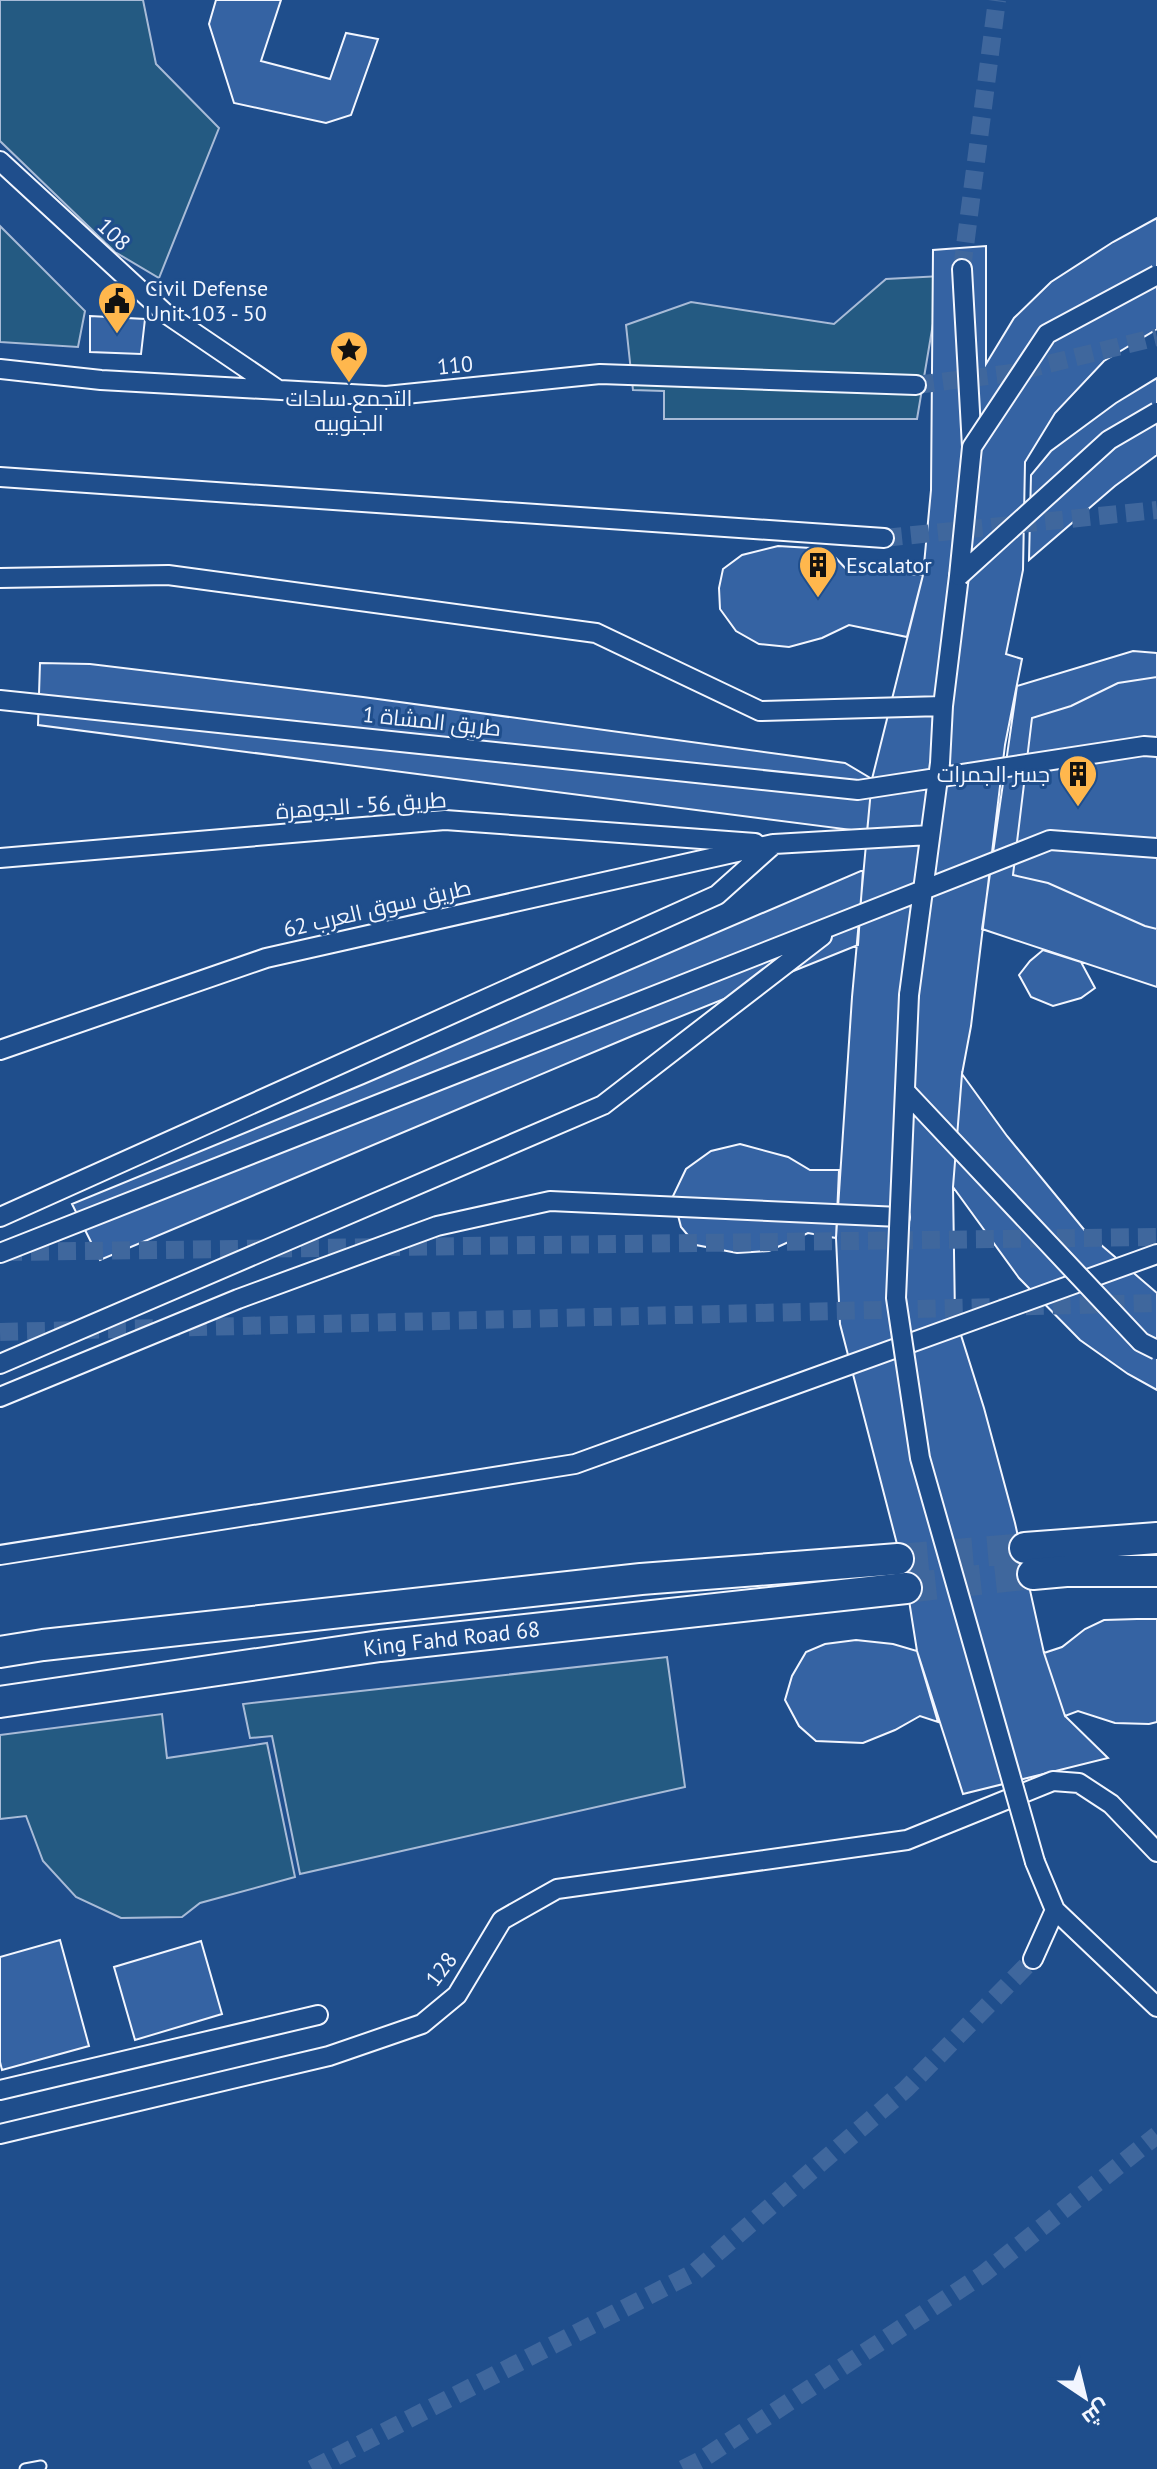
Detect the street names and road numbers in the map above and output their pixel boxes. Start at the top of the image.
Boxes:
street label: 108 [91,211,137,257]
street label: 110 [436,349,474,381]
street label: طريق المشاة 1 [361,700,503,742]
street label: طريق 56 - الجوهرة [275,785,447,825]
street label: طريق سوق العرب 62 [280,873,474,943]
street label: King Fahd Road 68 [361,1614,541,1662]
street label: 128 [419,1946,463,1992]

